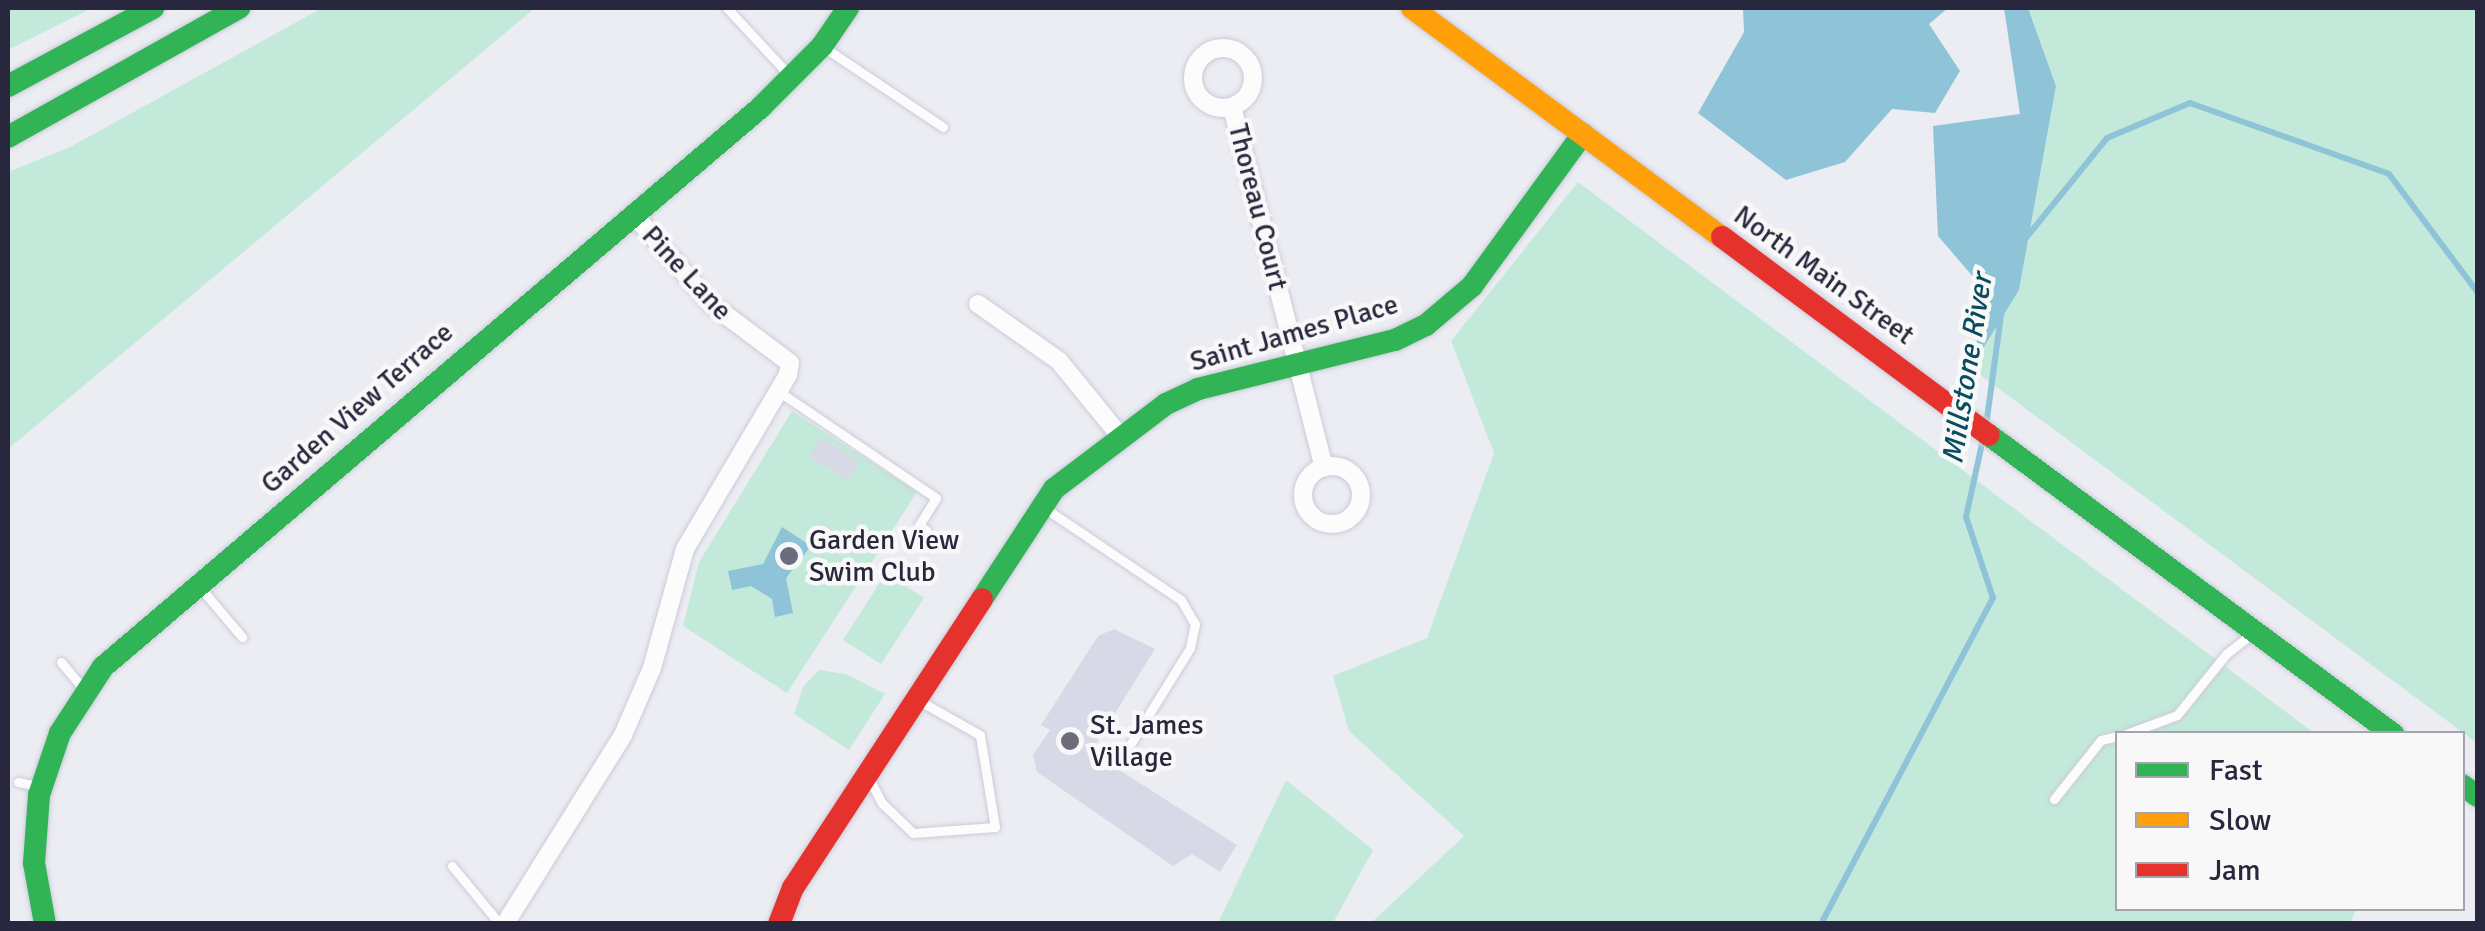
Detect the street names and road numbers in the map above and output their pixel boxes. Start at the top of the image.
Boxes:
street label: Thoreau Court [1221,120,1295,294]
street label: North Main Street [1727,198,1921,352]
street label: Pine Lane [635,219,739,327]
street label: Saint James Place [1186,287,1402,379]
street label: Garden View Terrace [254,316,460,500]

